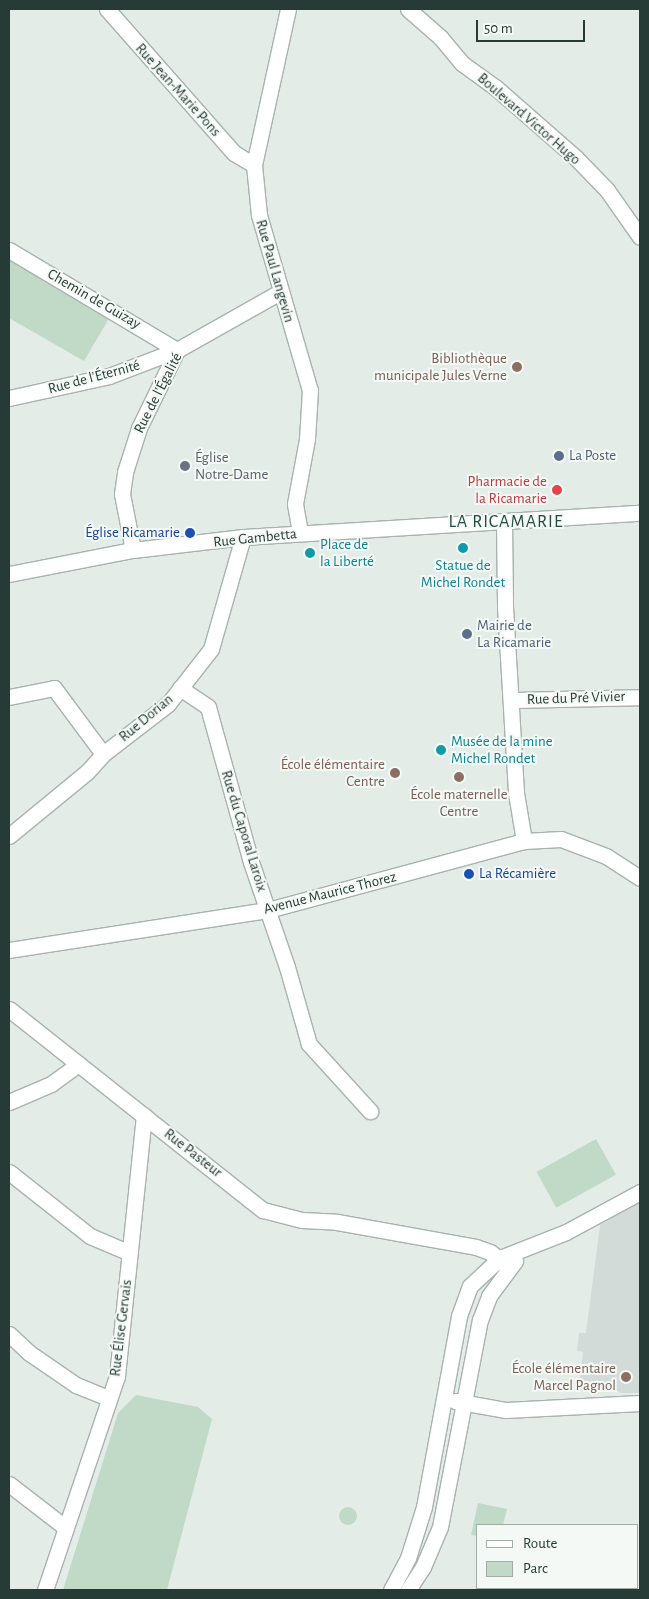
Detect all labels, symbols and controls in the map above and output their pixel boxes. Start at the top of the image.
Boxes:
scale bar [479,10,588,42]
text: 50 m [484,21,513,36]
street label: Rue Jean-Marie Pons [132,40,224,140]
street label: Boulevard Victor Hugo [474,69,584,169]
street label: Rue Paul Langevin [252,218,298,324]
street label: Chemin de Guizay [44,265,144,333]
place label: Bibliothèque municipale Jules Verne [374,349,507,384]
street label: Rue de l'Égalité [130,350,186,436]
street label: Rue de l'Éternité [46,356,142,398]
marker: Bibliothèque municipale Jules Verne [511,361,523,373]
place label: La Poste [569,447,616,465]
place label: Église Notre-Dame [195,448,268,483]
marker: La Poste [553,450,565,462]
marker: Église Notre-Dame [179,460,191,472]
place label: Pharmacie de la Ricamarie [467,472,547,507]
marker: Pharmacie de la Ricamarie [551,484,563,496]
district label: LA RICAMARIE [447,511,565,533]
place label: Église Ricamarie [85,524,180,542]
street label: Rue Gambetta [212,525,298,551]
marker: Église Ricamarie [184,527,196,539]
place label: Place de la Liberté [320,535,374,570]
marker: Statue de Michel Rondet [457,542,469,554]
marker: Place de la Liberté [304,547,316,559]
place label: Statue de Michel Rondet [421,556,505,591]
place label: Mairie de La Ricamarie [477,616,551,651]
marker: Mairie de La Ricamarie [461,628,473,640]
street label: Rue du Pré Vivier [526,687,626,709]
street label: Rue Dorian [115,690,177,746]
place label: Musée de la mine Michel Rondet [451,732,553,767]
marker: Musée de la mine Michel Rondet [435,744,447,756]
place label: École élémentaire Centre [281,755,385,790]
marker: École élémentaire Centre [389,767,401,779]
street label: Rue du Caporal Laroix [217,768,271,894]
marker: École maternelle Centre [453,771,465,783]
place label: École maternelle Centre [410,785,508,820]
place label: La Récamière [479,865,556,883]
street label: Avenue Maurice Thorez [262,868,398,918]
marker: La Récamière [463,868,475,880]
street label: Rue Pasteur [160,1125,226,1181]
street label: Rue Élise Gervais [106,1279,136,1377]
place label: École élémentaire Marcel Pagnol [512,1359,616,1394]
marker: École élémentaire Marcel Pagnol [620,1371,632,1383]
legend [477,1524,639,1589]
text: Route [523,1536,557,1551]
text: Parc [523,1561,548,1576]

